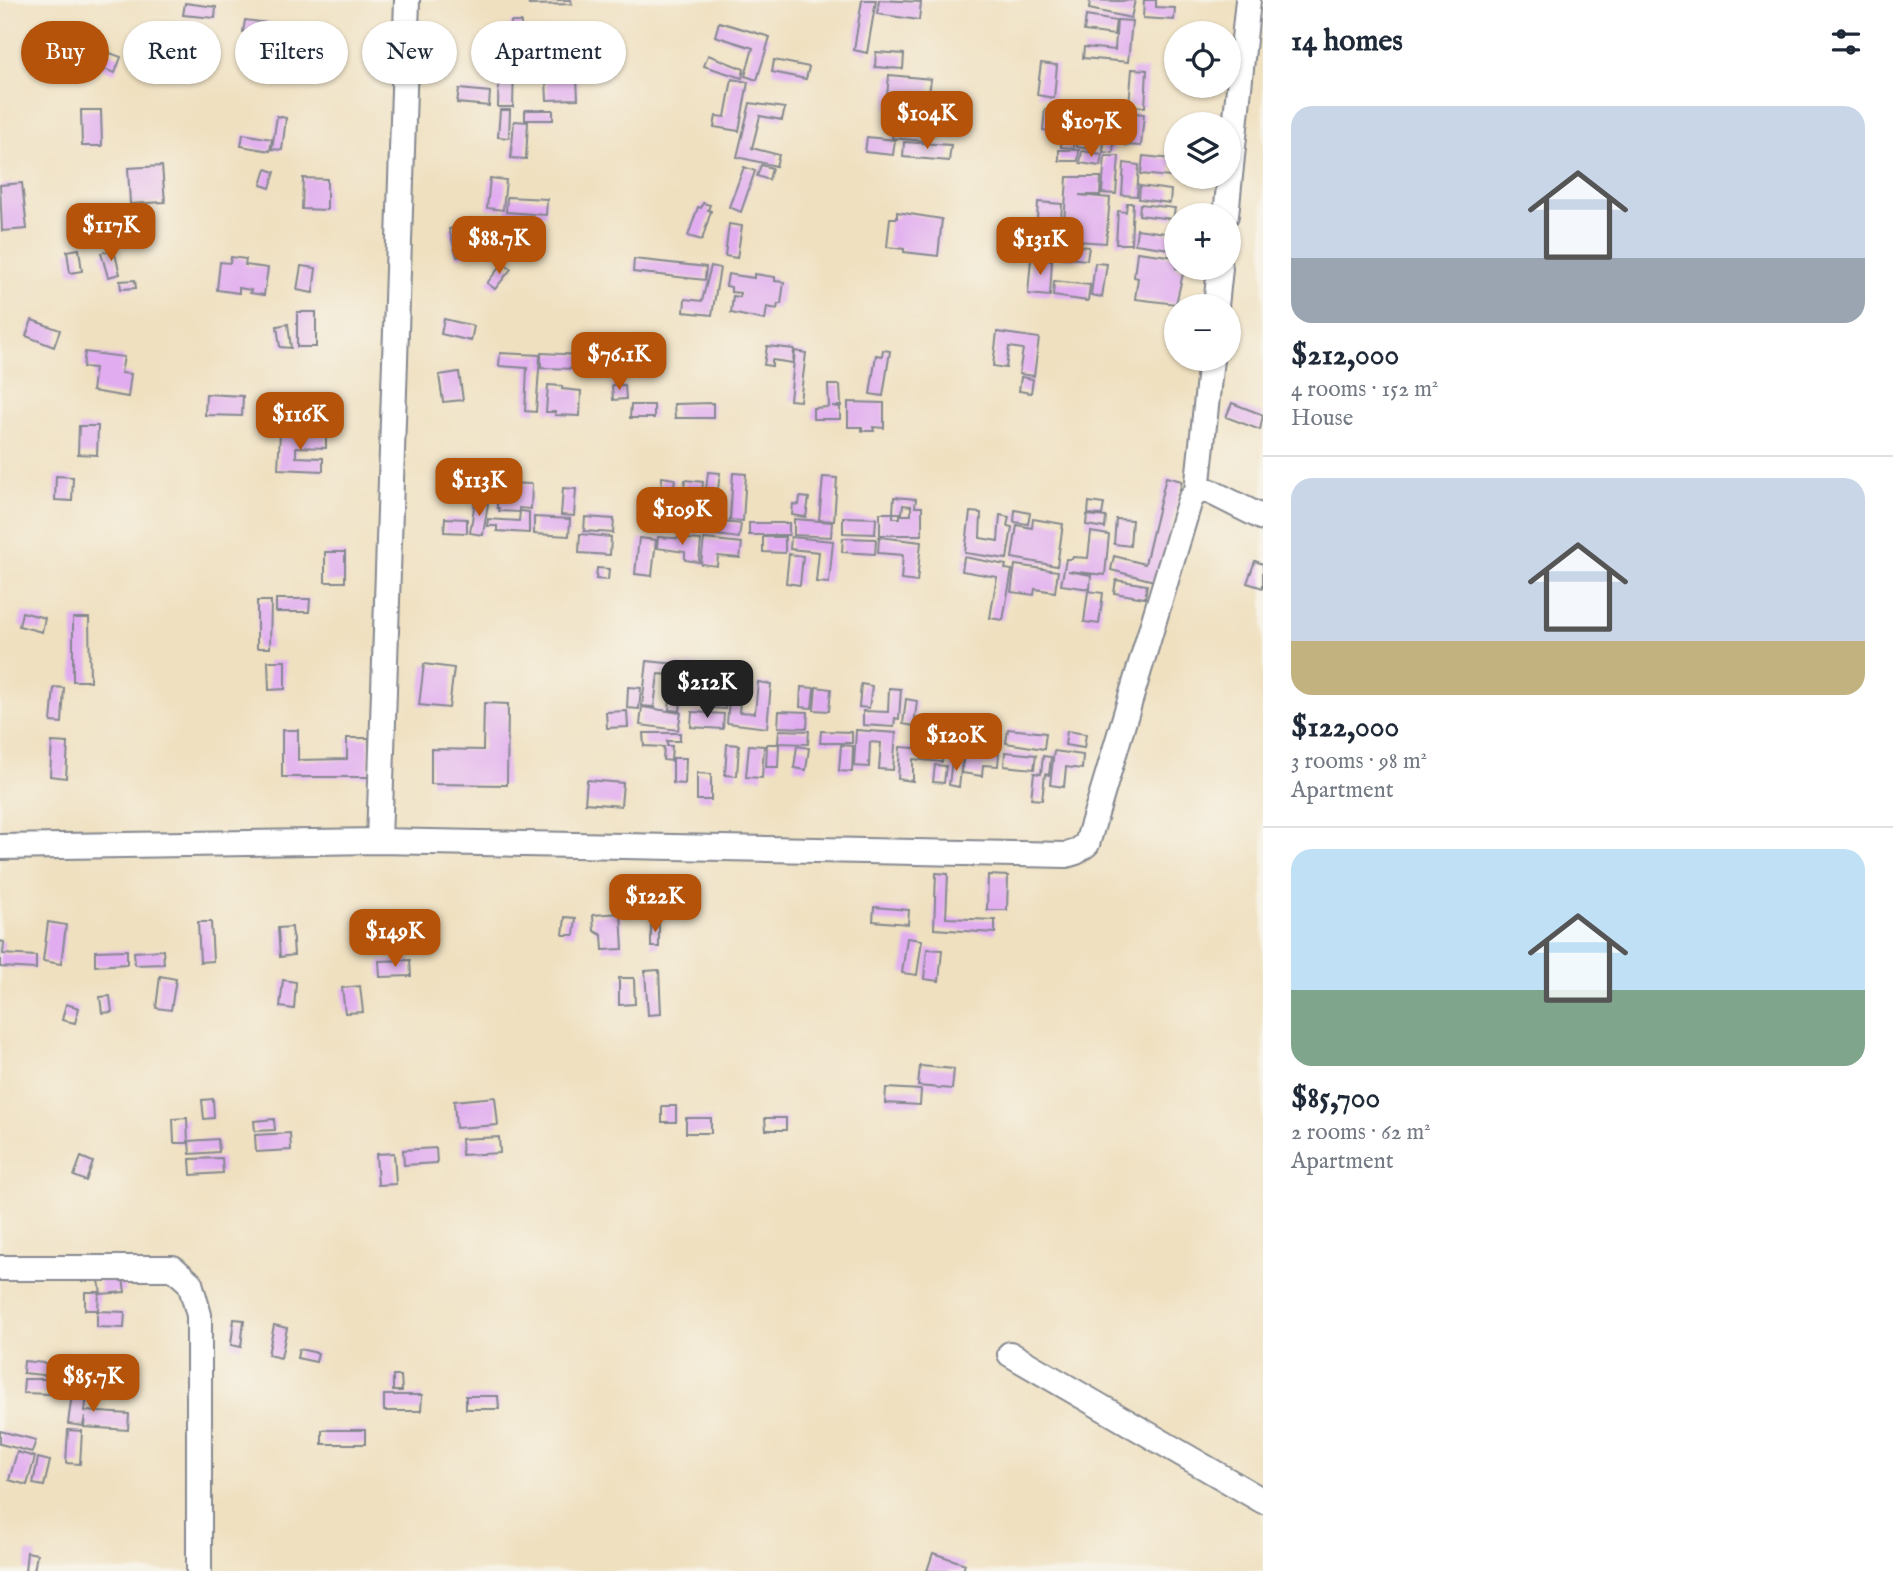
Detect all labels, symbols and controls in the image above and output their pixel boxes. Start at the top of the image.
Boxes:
chip: Buy [21,21,109,84]
chip: Rent [123,21,221,84]
chip: Filters [235,21,348,84]
chip: New [362,21,457,84]
chip: Apartment [471,21,626,84]
map controls [1164,21,1241,371]
button: locate [1164,21,1241,98]
text: 14 homes [1291,23,1403,61]
icon: filters [1827,23,1865,61]
pin: $104K [878,92,976,151]
text: $104K [897,99,957,128]
pin: $107K [1042,100,1140,159]
text: $107K [1061,107,1121,136]
button: layers [1164,112,1241,189]
icon: home [1515,152,1641,278]
button: + [1164,203,1241,280]
pin: $117K [62,204,160,263]
text: $117K [82,211,140,240]
pin: $88.7K [442,216,556,276]
pin: $131K [991,218,1089,277]
text: $88.7K [468,224,530,253]
text: $131K [1012,225,1068,254]
button: − [1164,294,1241,371]
pin: $76.1K [562,332,676,392]
text: $212,000 [1291,337,1399,375]
text: $76.1K [587,340,651,369]
text: 4 rooms · 152 m² [1291,375,1438,404]
pin: $116K [251,392,349,452]
text: $116K [272,400,328,429]
text: House [1291,404,1353,433]
pin: $113K [430,458,528,518]
text: $113K [451,466,507,495]
pin: $109K [633,488,731,547]
text: $109K [652,495,712,524]
icon: home [1515,524,1641,650]
pin: $212K [658,660,756,720]
text: $212K [677,668,737,697]
text: $122,000 [1291,709,1399,747]
pin: $120K [907,714,1005,773]
text: $120K [926,721,986,750]
text: 3 rooms · 98 m² [1291,747,1427,776]
text: Apartment [1291,776,1394,805]
pin: $122K [606,874,704,934]
text: $122K [625,882,685,911]
icon: home [1515,895,1641,1021]
pin: $149K [346,909,444,969]
text: $149K [365,917,425,946]
text: $85,700 [1291,1080,1380,1118]
text: 2 rooms · 62 m² [1291,1118,1431,1147]
text: Apartment [1291,1147,1394,1176]
pin: $85.7K [36,1354,150,1414]
text: $85.7K [62,1362,124,1391]

